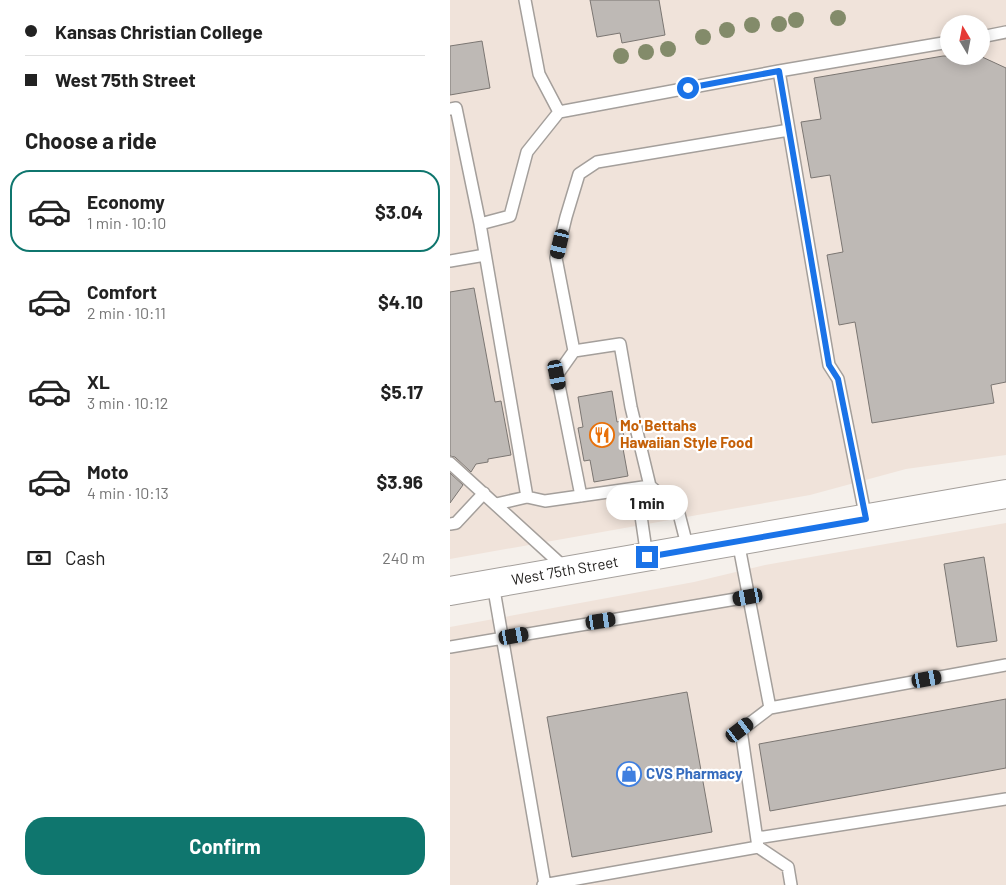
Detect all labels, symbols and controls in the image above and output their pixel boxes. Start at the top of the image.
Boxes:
north arrow [940,15,990,65]
map controls [940,15,990,65]
text: Kansas Christian College [55,20,263,43]
text: West 75th Street [55,68,196,91]
route start [677,77,699,99]
text: Choose a ride [25,127,157,153]
icon: car [27,189,72,234]
text: Economy [87,190,165,213]
text: $3.04 [375,200,423,223]
text: 1 min · 10:10 [87,213,166,232]
car [549,228,570,260]
icon: car [27,279,72,324]
text: Comfort [87,280,157,303]
text: $4.10 [378,290,423,313]
text: 2 min · 10:11 [87,303,166,322]
car [546,359,567,391]
icon: car [27,369,72,414]
text: XL [87,370,110,393]
text: $5.17 [381,380,423,403]
text: 3 min · 10:12 [87,393,168,412]
place label: Mo' Bettahs Hawaiian Style Food [620,416,753,451]
restaurant icon: Mo' Bettahs Hawaiian Style Food [589,422,615,448]
icon: car [27,459,72,504]
text: Moto [87,460,129,483]
text: $3.96 [376,470,423,493]
text: 4 min · 10:13 [87,483,169,502]
callout: 1 min [606,484,688,520]
text: 1 min [629,493,665,512]
icon: cash [25,544,53,572]
text: Cash [65,546,106,569]
route end [636,546,658,568]
text: 240 m [382,548,425,567]
street label: West 75th Street [510,552,620,588]
car [731,587,764,607]
car [585,611,616,631]
car [497,626,530,646]
car [910,669,943,689]
car [723,715,756,745]
shop icon: CVS Pharmacy [616,761,642,787]
place label: CVS Pharmacy [646,764,743,782]
button: Confirm [25,817,425,875]

